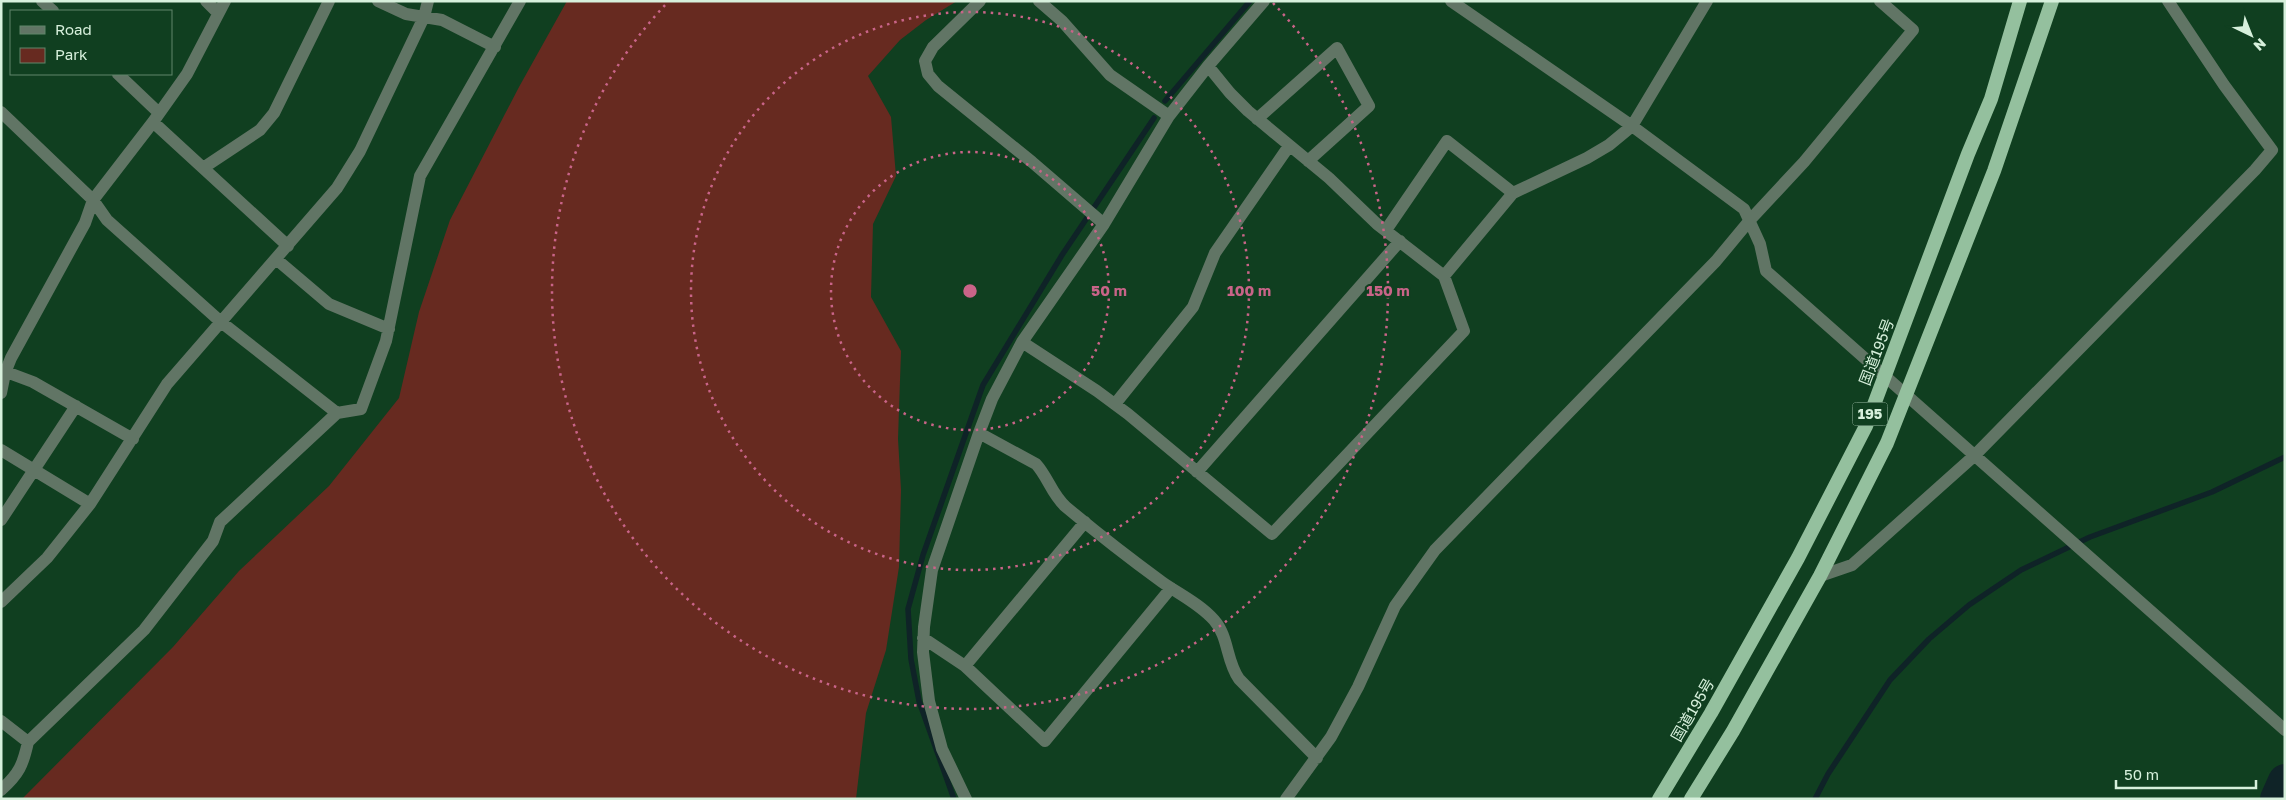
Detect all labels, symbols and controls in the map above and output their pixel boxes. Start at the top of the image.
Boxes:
legend [10,10,172,75]
north arrow [2226,10,2276,60]
text: Road [55,20,92,38]
text: N [2251,35,2270,55]
text: Park [55,45,88,63]
text: 50 m [1091,281,1127,299]
text: 100 m [1227,281,1271,299]
text: 150 m [1366,281,1410,299]
centre of rings [961,282,979,300]
street label: 国道195号 [1855,316,1897,388]
road number: 195 [1852,402,1888,426]
street label: 国道195号 [1667,675,1717,744]
scale bar [2116,758,2256,790]
text: 50 m [2124,765,2159,783]

